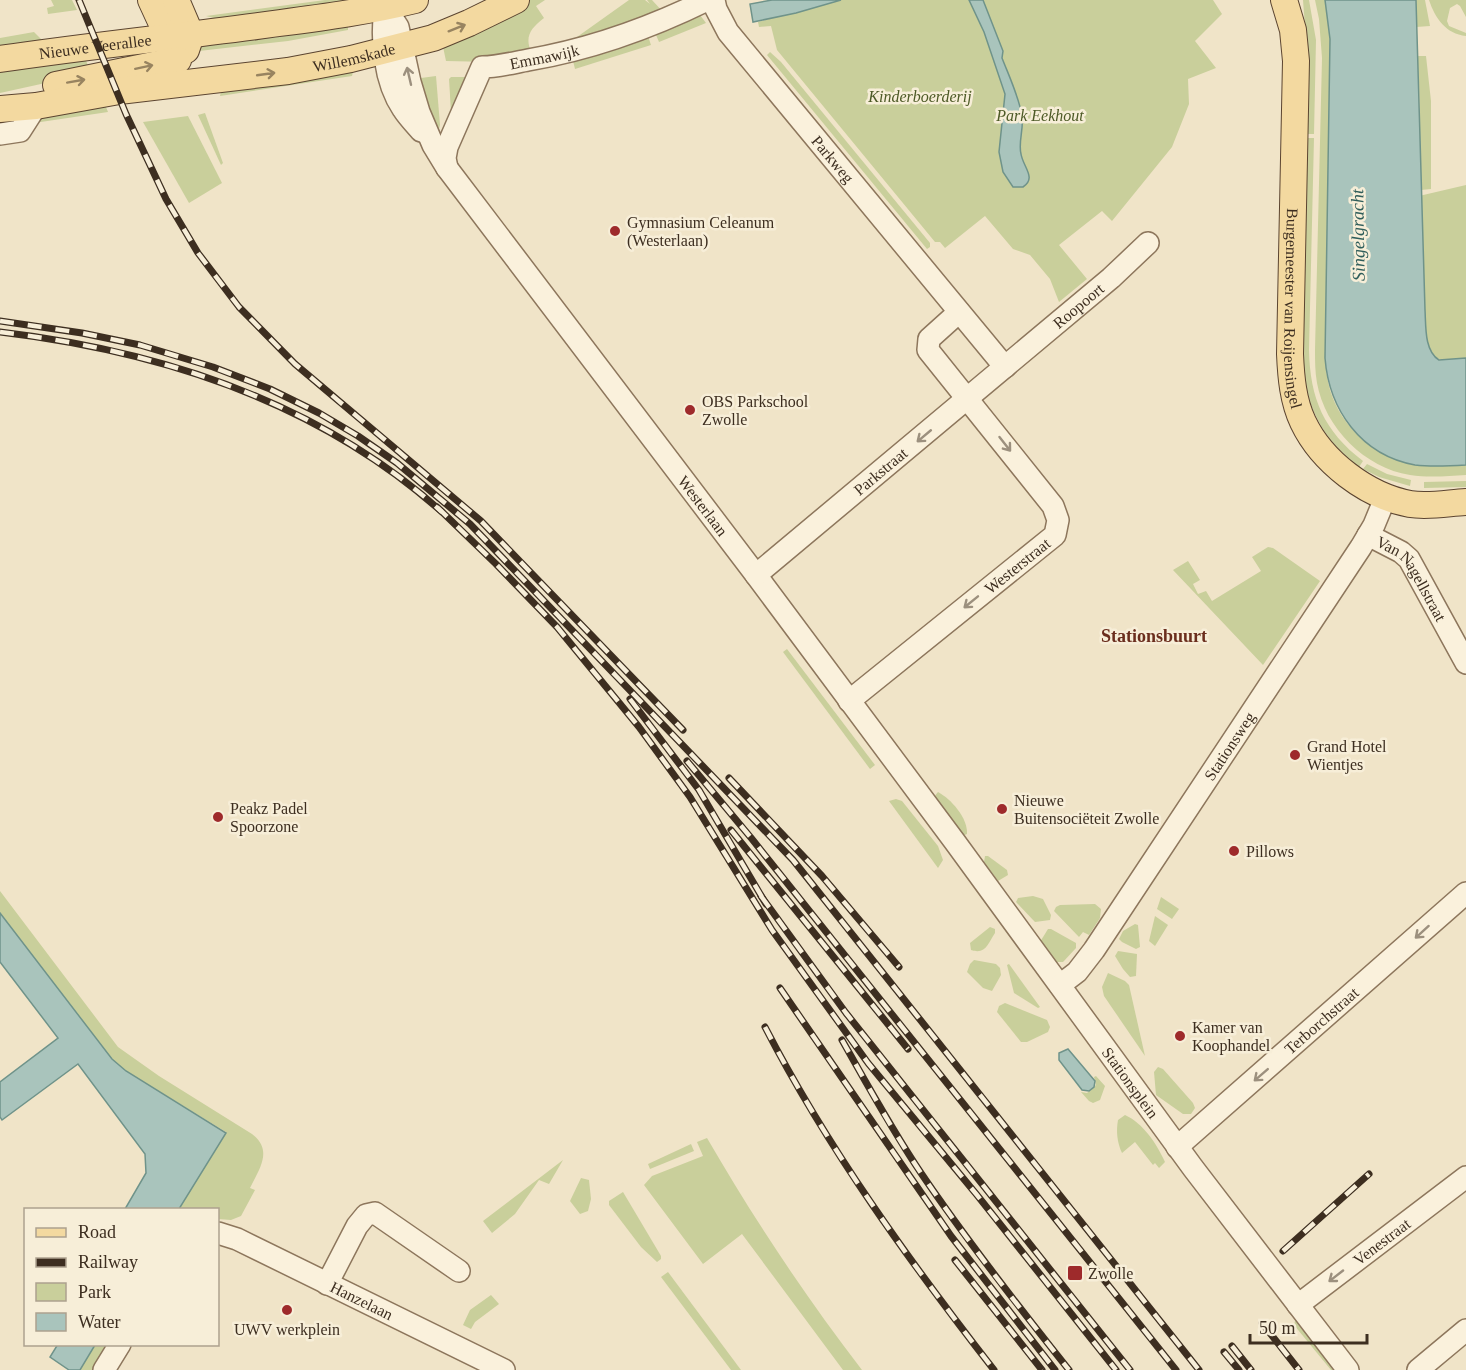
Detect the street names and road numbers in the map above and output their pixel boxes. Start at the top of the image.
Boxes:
street label: Nieuwe Veerallee [38,31,152,62]
street label: Willemskade [311,40,397,75]
street label: Emmawijk [508,41,581,72]
street label: Parkweg [809,132,857,187]
street label: Burgemeester van Roijensingel [1280,208,1306,411]
street label: Roopoort [1049,279,1107,331]
street label: Parkstraat [850,444,911,498]
street label: Westerlaan [675,472,731,539]
street label: Van Nagellstraat [1374,532,1450,624]
street label: Westerstraat [981,534,1054,597]
street label: Stationsweg [1201,709,1259,783]
street label: Terborchstraat [1281,983,1362,1057]
street label: Stationsplein [1099,1044,1162,1121]
street label: Venestraat [1350,1214,1414,1268]
street label: Hanzelaan [328,1278,396,1323]

